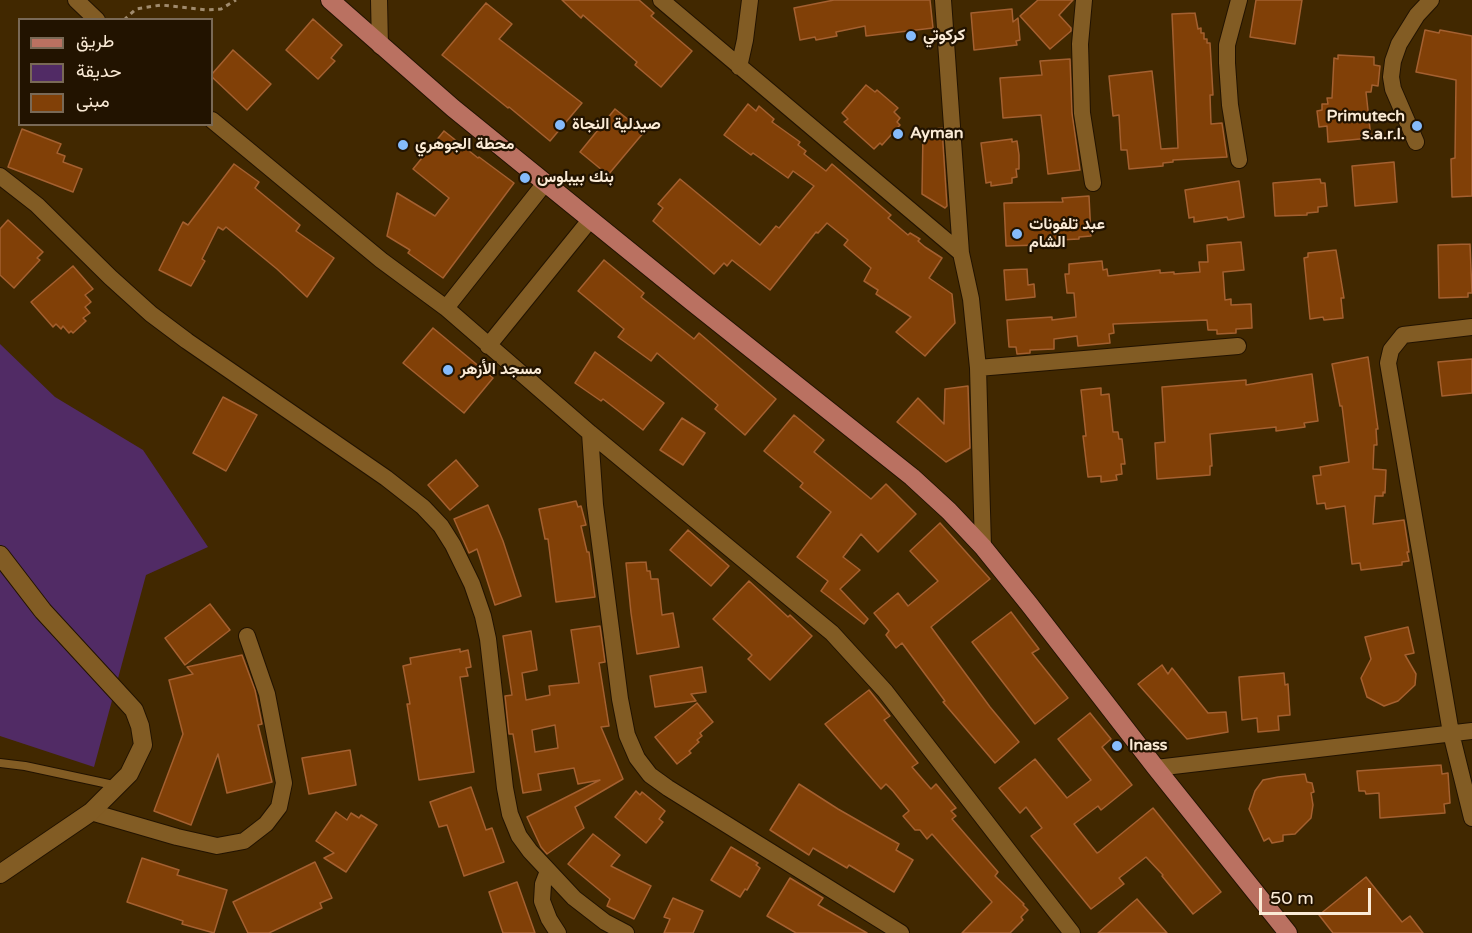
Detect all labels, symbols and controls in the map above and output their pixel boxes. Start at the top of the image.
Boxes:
legend [18,18,213,126]
place label: كركوتي [923,26,965,46]
marker: كركوتي [904,29,918,43]
text: طريق [76,30,114,52]
text: حديقة [76,60,122,82]
text: مبنى [76,90,110,112]
place label: Primutech s.a.r.l. [1327,107,1405,145]
place label: صيدلية النجاة [572,115,661,135]
marker: صيدلية النجاة [553,118,567,132]
marker: Primutech s.a.r.l. [1410,119,1424,133]
place label: Ayman [910,124,963,144]
marker: Ayman [891,127,905,141]
place label: محطة الجوهري [415,135,514,155]
marker: محطة الجوهري [396,138,410,152]
place label: بنك بيبلوس [537,168,614,188]
marker: بنك بيبلوس [518,171,532,185]
place label: عبد تلفونات الشام [1029,215,1105,253]
marker: عبد تلفونات الشام [1010,227,1024,241]
place label: مسجد الأزهر [460,360,542,380]
marker: مسجد الأزهر [441,363,455,377]
place label: Inass [1129,736,1167,756]
marker: Inass [1110,739,1124,753]
scale bar [1262,876,1374,914]
text: 50 m [1270,887,1314,909]

